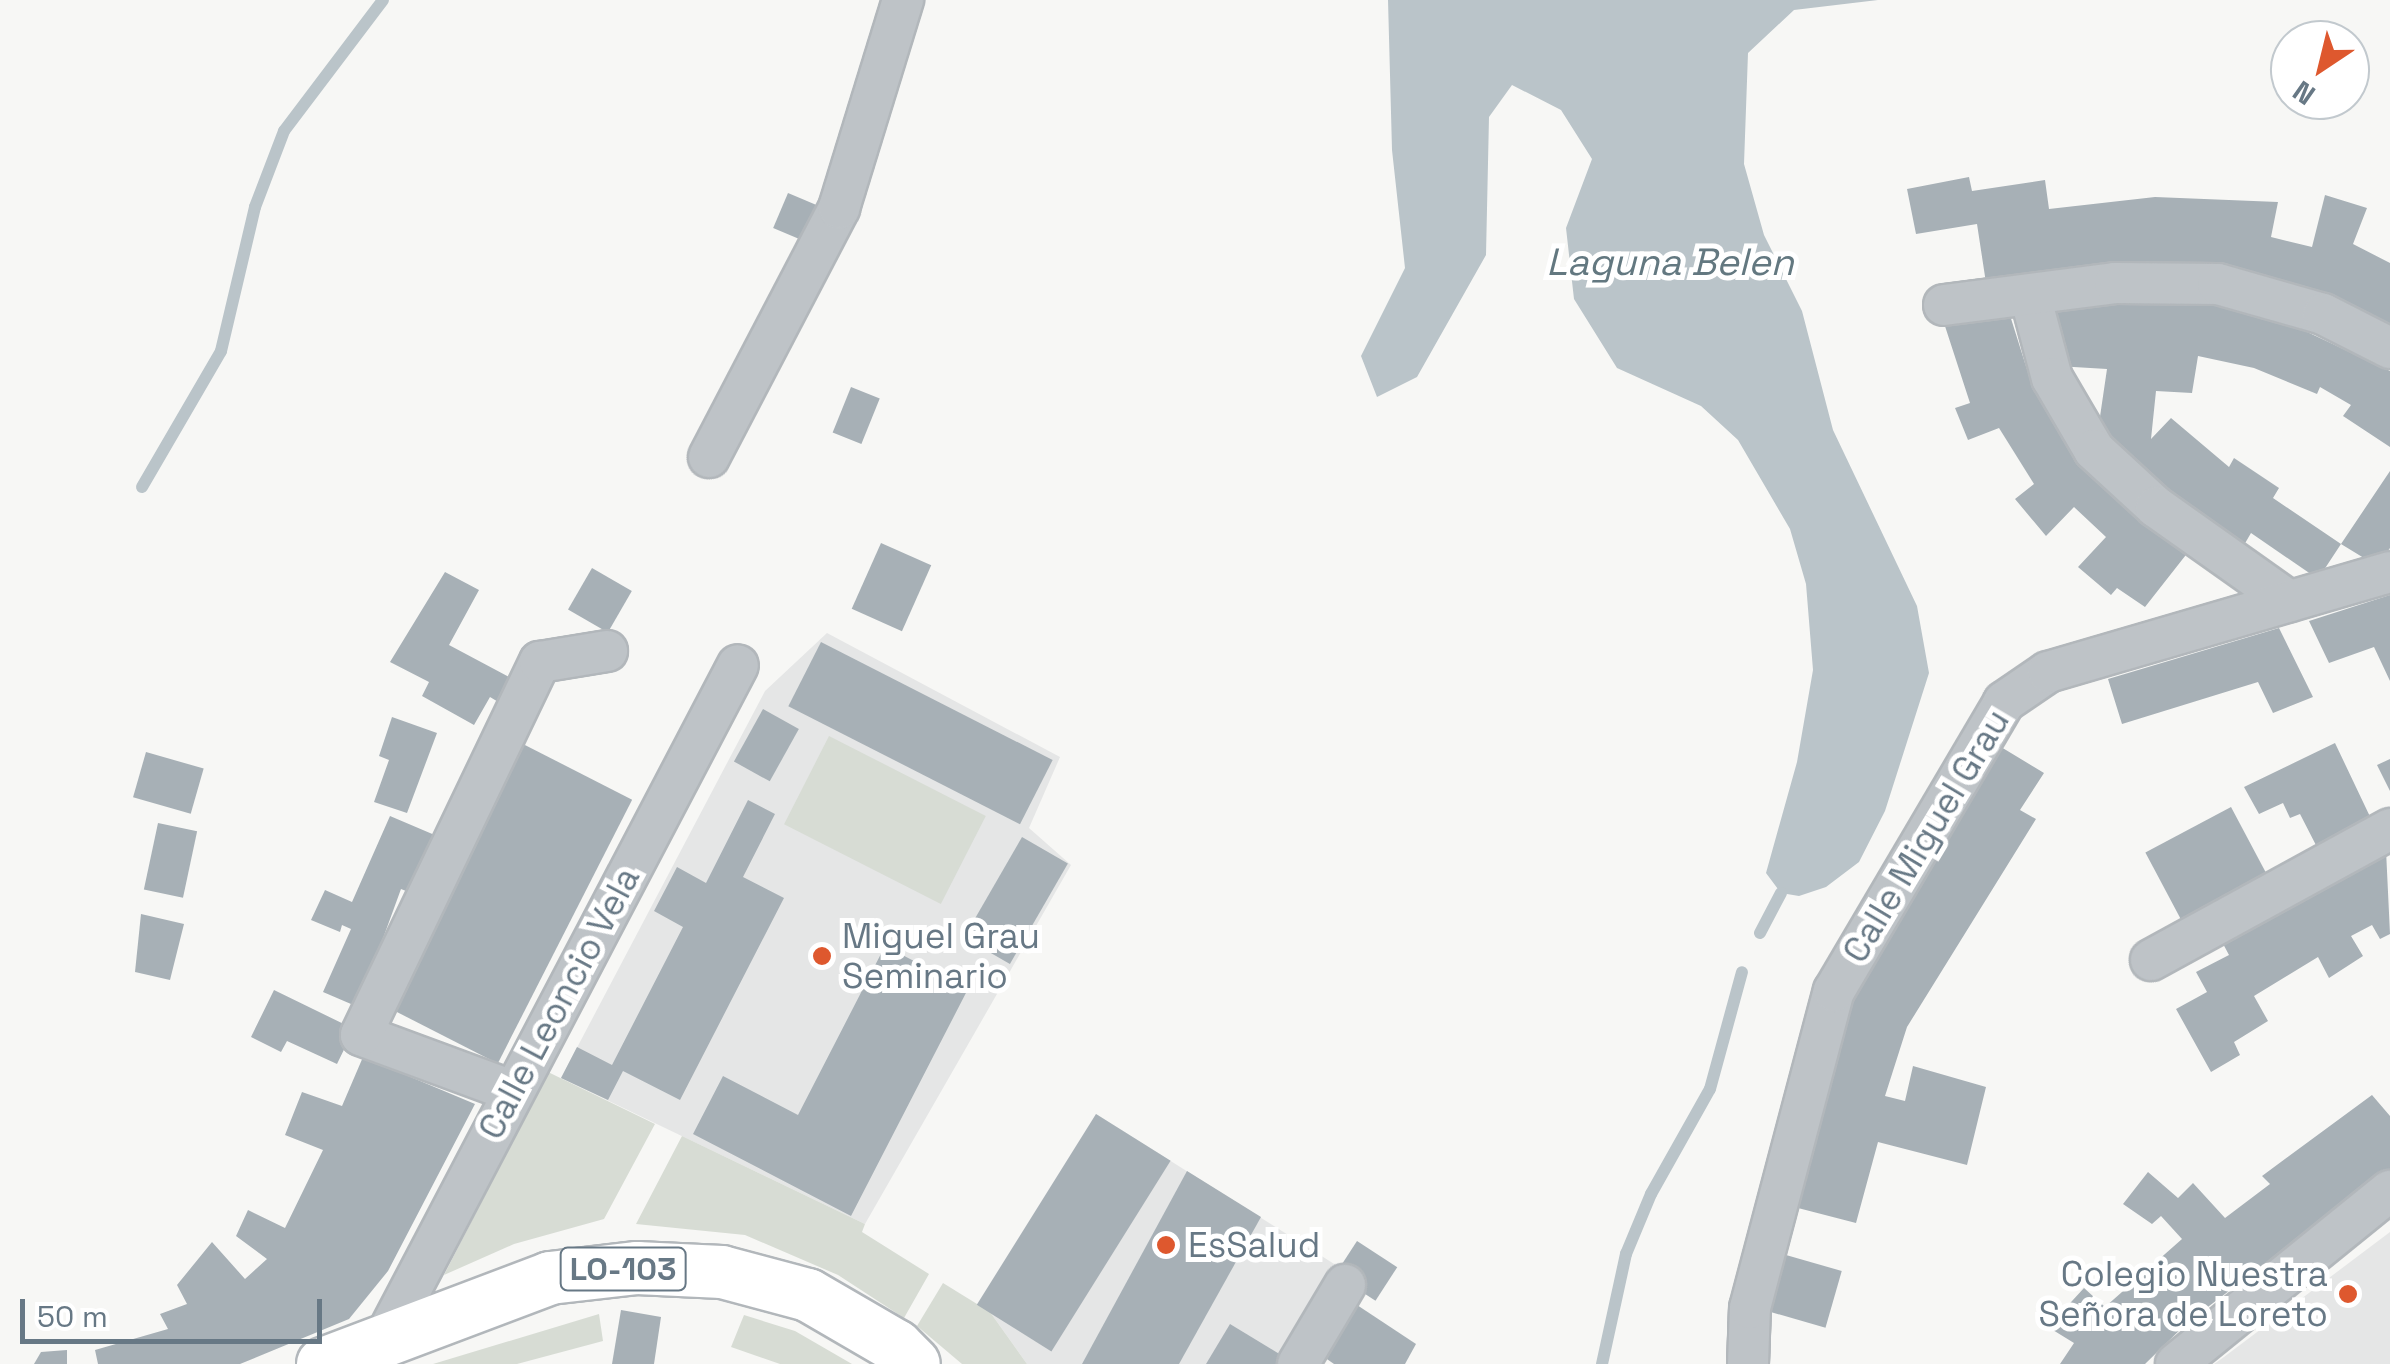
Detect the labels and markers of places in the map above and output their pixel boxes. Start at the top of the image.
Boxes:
place label: Miguel Grau Seminario [842,915,1040,997]
marker: Miguel Grau Seminario [811,945,833,967]
place label: EsSalud [1188,1224,1320,1266]
marker: EsSalud [1153,1232,1179,1258]
place label: Colegio Nuestra Señora de Loreto [2038,1253,2328,1335]
marker: Colegio Nuestra Señora de Loreto [2337,1283,2359,1305]

